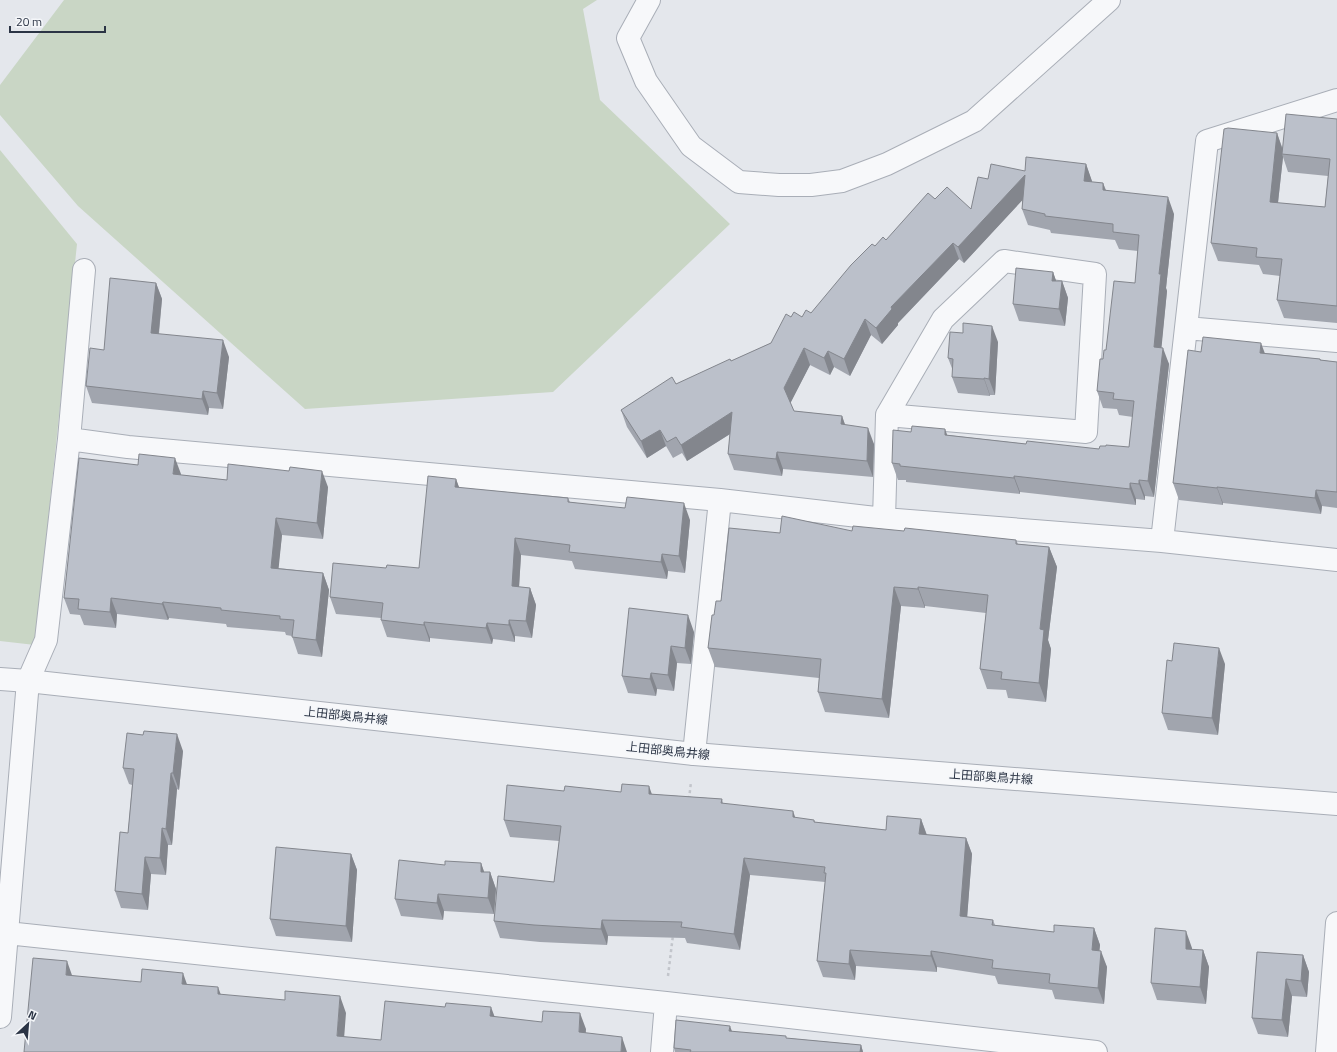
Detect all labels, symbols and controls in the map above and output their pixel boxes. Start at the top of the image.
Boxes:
scale bar [10,8,105,34]
text: 20 m [16,12,42,31]
street label: 上田部奥鳥井線 [303,702,389,729]
street label: 上田部奥鳥井線 [625,737,711,764]
street label: 上田部奥鳥井線 [948,764,1034,789]
north arrow [8,1004,48,1044]
text: N [25,1006,39,1024]

